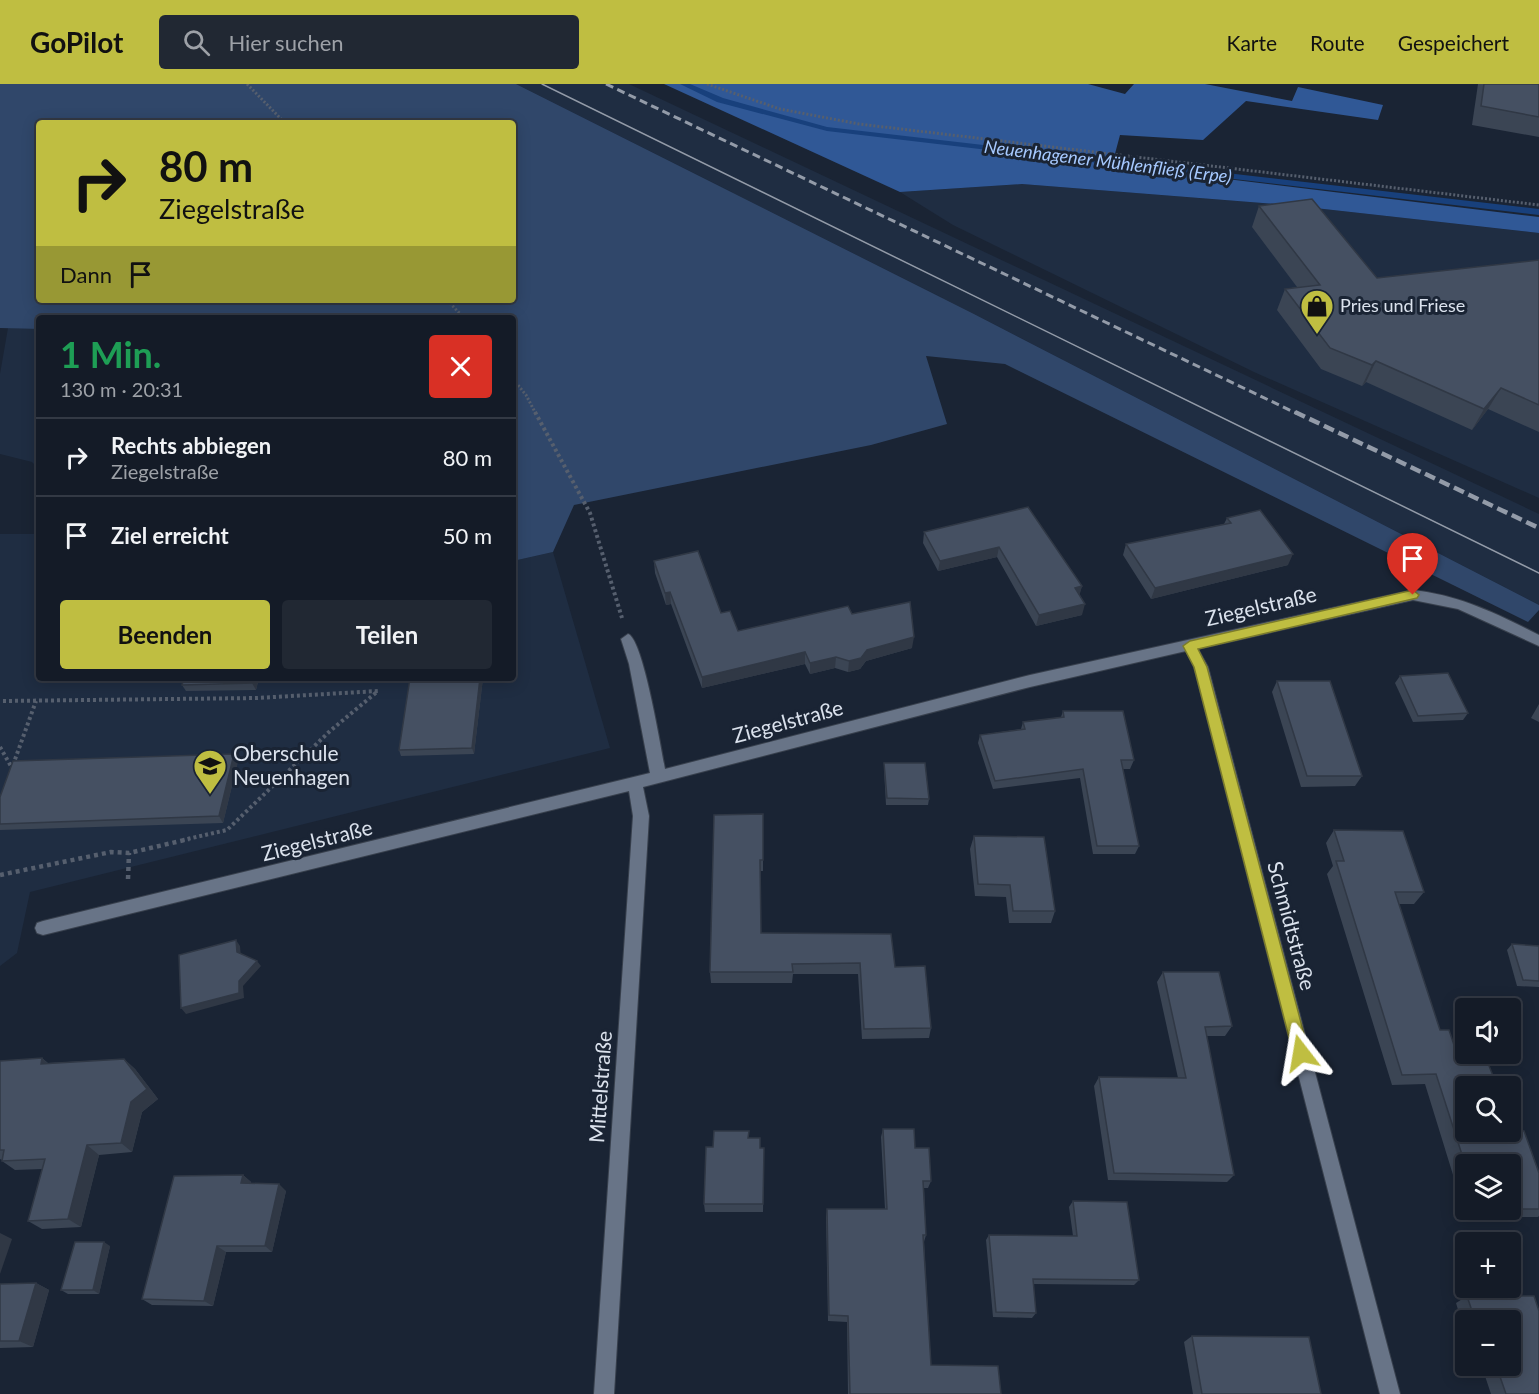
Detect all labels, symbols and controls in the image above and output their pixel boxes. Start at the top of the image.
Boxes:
search box [159,15,579,69]
text: GoPilot [30,25,123,59]
icon: search [180,26,213,59]
text: Hier suchen [228,29,344,56]
text: Karte [1227,30,1277,55]
text: Route [1310,30,1365,55]
text: Gespeichert [1398,30,1509,55]
water label: Neuenhagener Mühlenfließ (Erpe) [983,135,1233,187]
text: 80 m [159,141,253,191]
icon: right [60,144,138,222]
text: Ziegelstraße [159,192,305,225]
icon: arrive [124,258,157,291]
text: Dann [60,261,112,288]
shop icon: Pries und Friese [1299,288,1335,335]
place label: Pries und Friese [1340,294,1465,316]
text: 1 Min. [60,332,161,376]
button: close [429,335,492,398]
text: 130 m · 20:31 [60,377,183,401]
text: Rechts abbiegen [111,432,271,459]
icon: right [60,441,93,474]
text: 80 m [443,444,492,471]
text: Ziegelstraße [111,459,219,483]
icon: arrive [60,519,93,552]
text: Ziel erreicht [111,522,229,549]
text: 50 m [443,522,492,549]
pin [1387,533,1438,595]
icon: arrive [1396,542,1429,575]
street label: Ziegelstraße [1203,581,1319,630]
button: Beenden [60,600,270,669]
button: Teilen [282,600,492,669]
street label: Ziegelstraße [730,694,846,747]
place label: Oberschule Neuenhagen [233,740,350,789]
school or university icon: Oberschule Neuenhagen [192,748,228,795]
street label: Ziegelstraße [259,814,375,865]
street label: Schmidtstraße [1263,858,1322,993]
map controls [1455,998,1521,1376]
button: sound [1455,998,1521,1064]
position arrow [1269,1021,1333,1085]
street label: Mittelstraße [583,1030,616,1144]
button: search [1455,1076,1521,1142]
button: layers [1455,1154,1521,1220]
button: + [1455,1232,1521,1298]
button: − [1455,1310,1521,1376]

